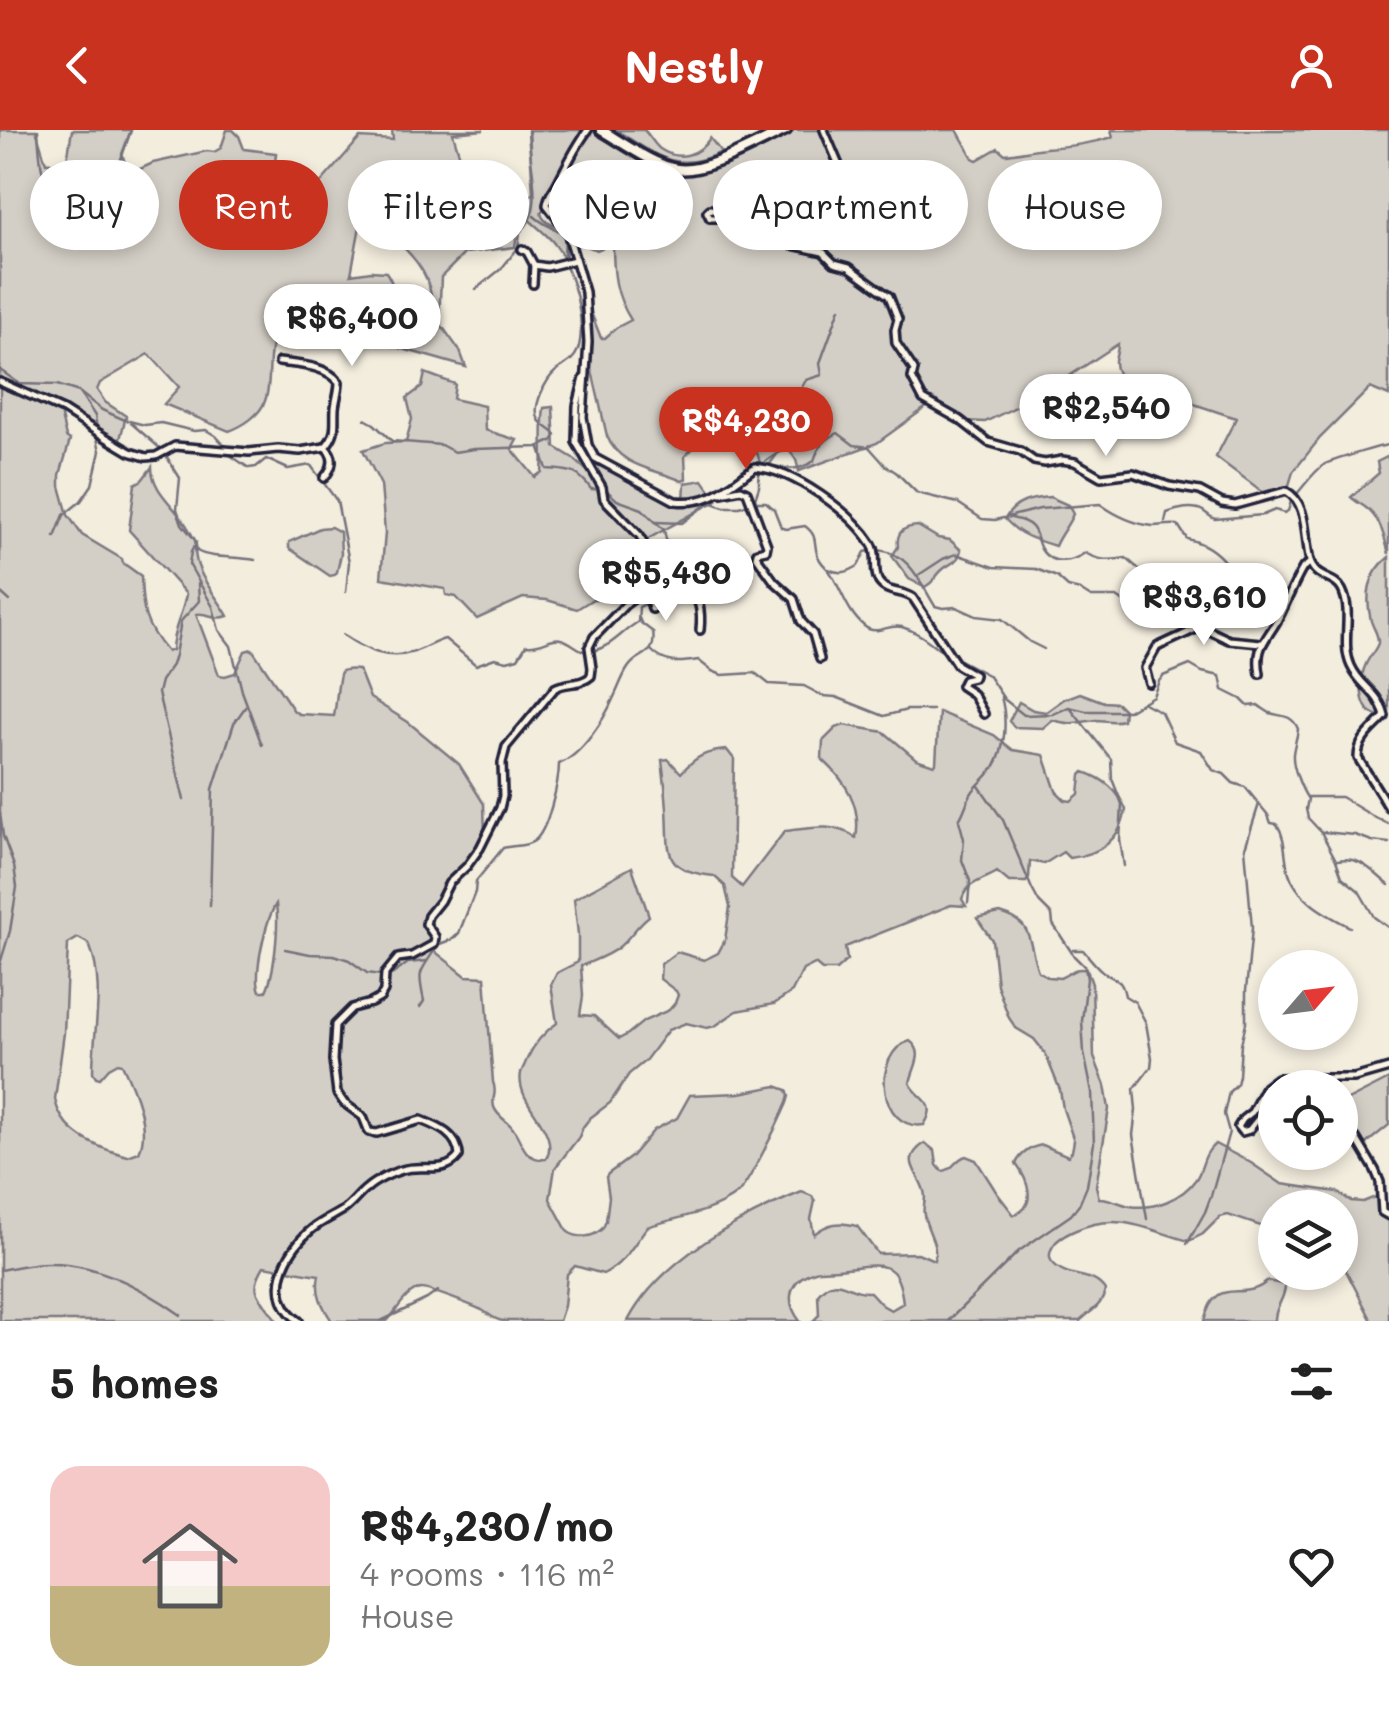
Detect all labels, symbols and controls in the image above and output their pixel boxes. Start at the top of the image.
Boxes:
text: Nestly [624,36,765,94]
icon: back [50,38,105,93]
icon: person [1284,38,1339,93]
chip: Buy [30,160,159,250]
chip: Rent [179,160,328,250]
chip: Filters [348,160,529,250]
chip: New [549,160,693,250]
chip: Apartment [713,160,968,250]
chip: House [988,160,1162,250]
pin: R$6,400 [260,284,444,369]
text: R$6,400 [286,295,418,337]
pin: R$2,540 [1014,374,1198,459]
text: R$2,540 [1041,385,1171,427]
pin: R$4,230 [654,387,838,472]
text: R$4,230 [681,398,811,440]
pin: R$5,430 [574,539,758,624]
text: R$5,430 [601,550,731,592]
pin: R$3,610 [1112,563,1296,648]
text: R$3,610 [1141,574,1267,616]
north arrow [1258,950,1358,1050]
map controls [1258,950,1358,1290]
button: locate [1258,1070,1358,1170]
button: layers [1258,1190,1358,1290]
text: 5 homes [50,1354,219,1409]
icon: filters [1284,1354,1339,1409]
text: R$4,230/mo [360,1497,614,1552]
icon: home [130,1506,250,1626]
icon: heart [1284,1539,1339,1594]
text: 4 rooms · 116 m² [360,1552,614,1594]
text: House [360,1594,455,1636]

